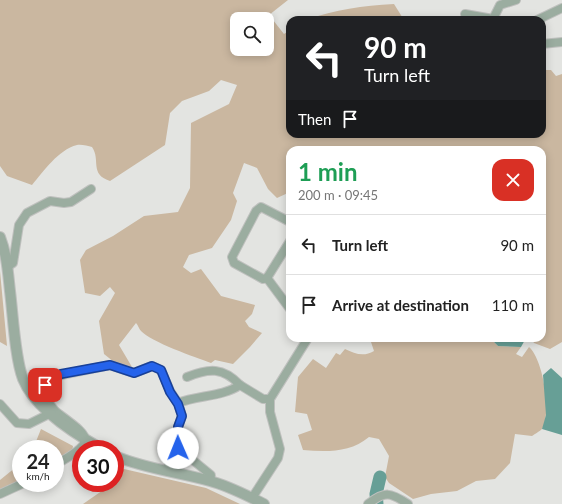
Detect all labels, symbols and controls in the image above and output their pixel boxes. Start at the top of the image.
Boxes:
map controls [230,12,274,56]
button: search [230,12,274,56]
text: 90 m [364,30,427,64]
icon: left [298,32,350,84]
text: Turn left [364,64,430,86]
icon: arrive [339,108,361,130]
text: Then [298,110,331,128]
text: 1 min [298,157,358,186]
button: close [492,159,534,201]
text: 200 m · 09:45 [298,187,378,203]
icon: left [298,234,320,256]
text: Turn left [332,236,388,254]
text: 90 m [500,236,534,254]
icon: arrive [298,294,320,316]
text: Arrive at destination [332,296,469,314]
text: 110 m [492,296,534,314]
pin [28,368,62,402]
icon: arrive [34,374,56,396]
position arrow [157,427,199,469]
speed limit sign: 30 [72,440,124,492]
text: 24 [26,449,50,473]
text: km/h [26,470,50,482]

